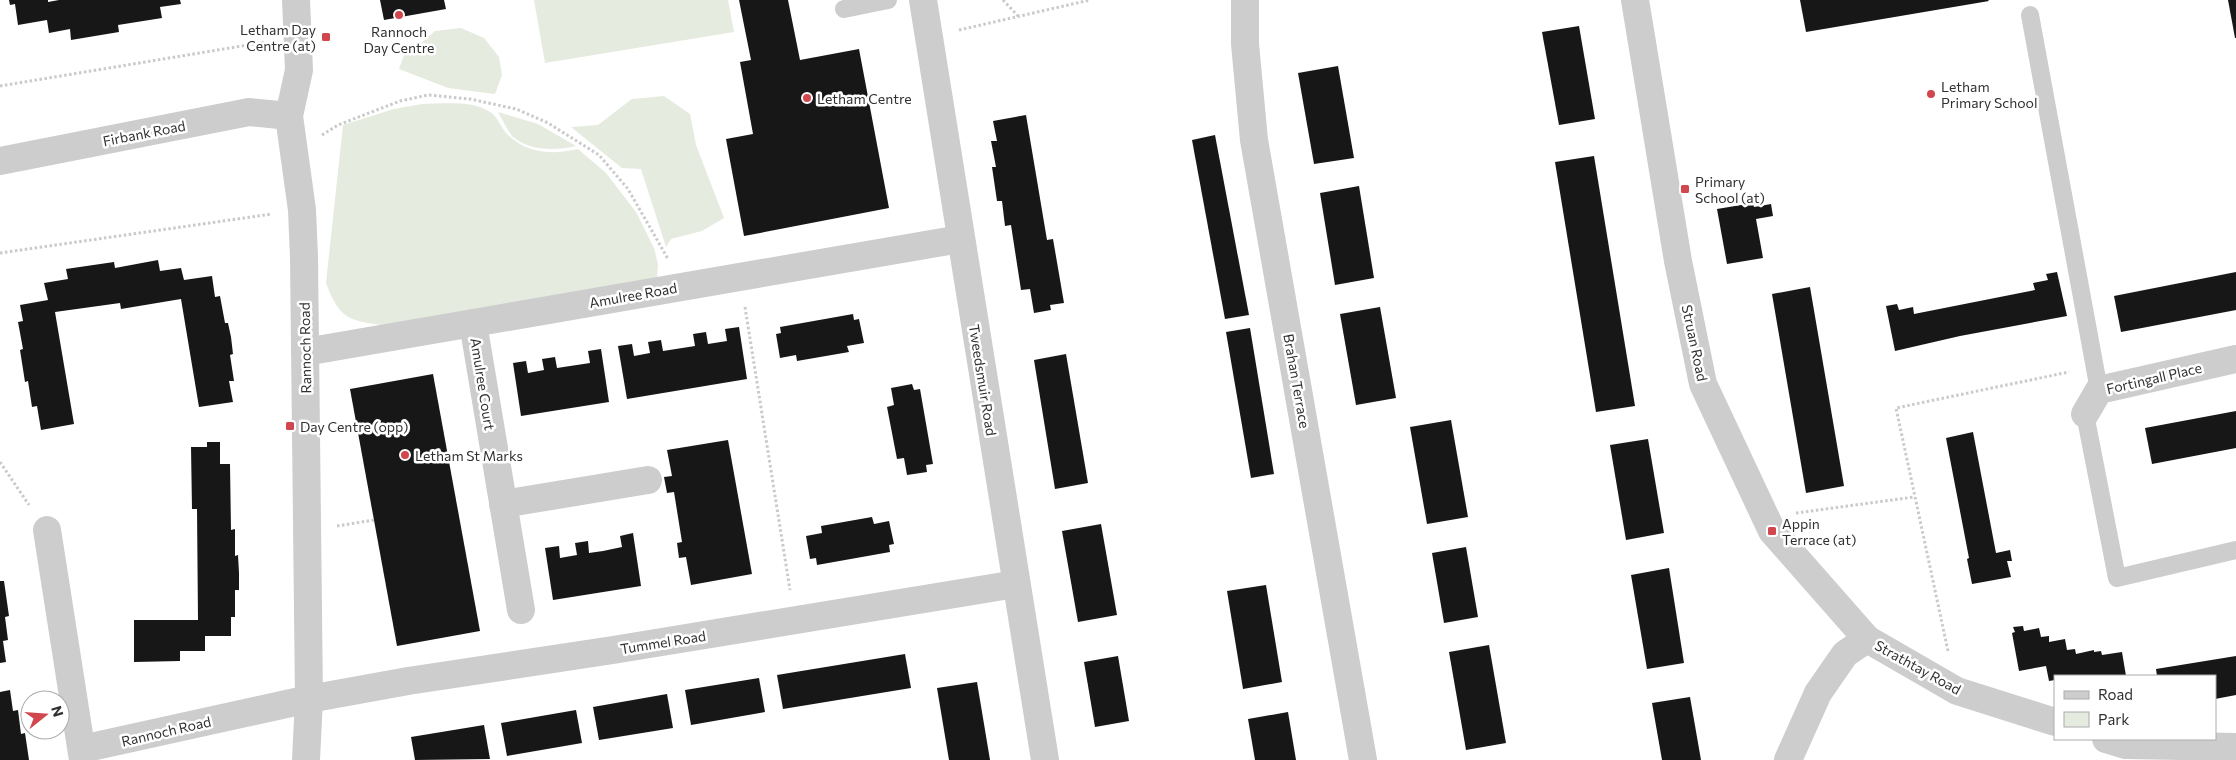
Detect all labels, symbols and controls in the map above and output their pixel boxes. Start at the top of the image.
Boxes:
marker: Rannoch Day Centre [393,9,405,21]
place label: Letham Day Centre (at) [240,21,316,54]
place label: Rannoch Day Centre [364,23,434,56]
marker: Letham Day Centre (at) [320,31,332,43]
place label: Letham Primary School [1941,78,2037,111]
marker: Letham Primary School [1925,88,1937,100]
place label: Letham Centre [817,90,912,107]
marker: Letham Centre [801,92,813,104]
street label: Firbank Road [101,117,187,149]
place label: Primary School (at) [1695,173,1765,206]
marker: Primary School (at) [1679,183,1691,195]
street label: Amulree Road [588,279,678,311]
street label: Rannoch Road [296,302,314,394]
street label: Struan Road [1679,303,1711,383]
street label: Tweedsmuir Road [966,323,1000,437]
street label: Brahan Terrace [1280,332,1314,430]
street label: Amulree Court [467,337,499,432]
street label: Fortingall Place [2105,359,2203,397]
place label: Day Centre (opp) [300,418,408,435]
marker: Day Centre (opp) [284,420,296,432]
place label: Letham St Marks [415,447,523,464]
marker: Letham St Marks [399,449,411,461]
place label: Appin Terrace (at) [1782,515,1856,548]
marker: Appin Terrace (at) [1766,525,1778,537]
street label: Tummel Road [619,627,707,657]
street label: Strathtay Road [1872,636,1964,698]
legend [2054,675,2216,740]
text: Road [2098,685,2133,703]
north arrow [20,690,70,740]
text: N [48,704,68,719]
text: Park [2098,710,2129,728]
street label: Rannoch Road [120,712,212,750]

